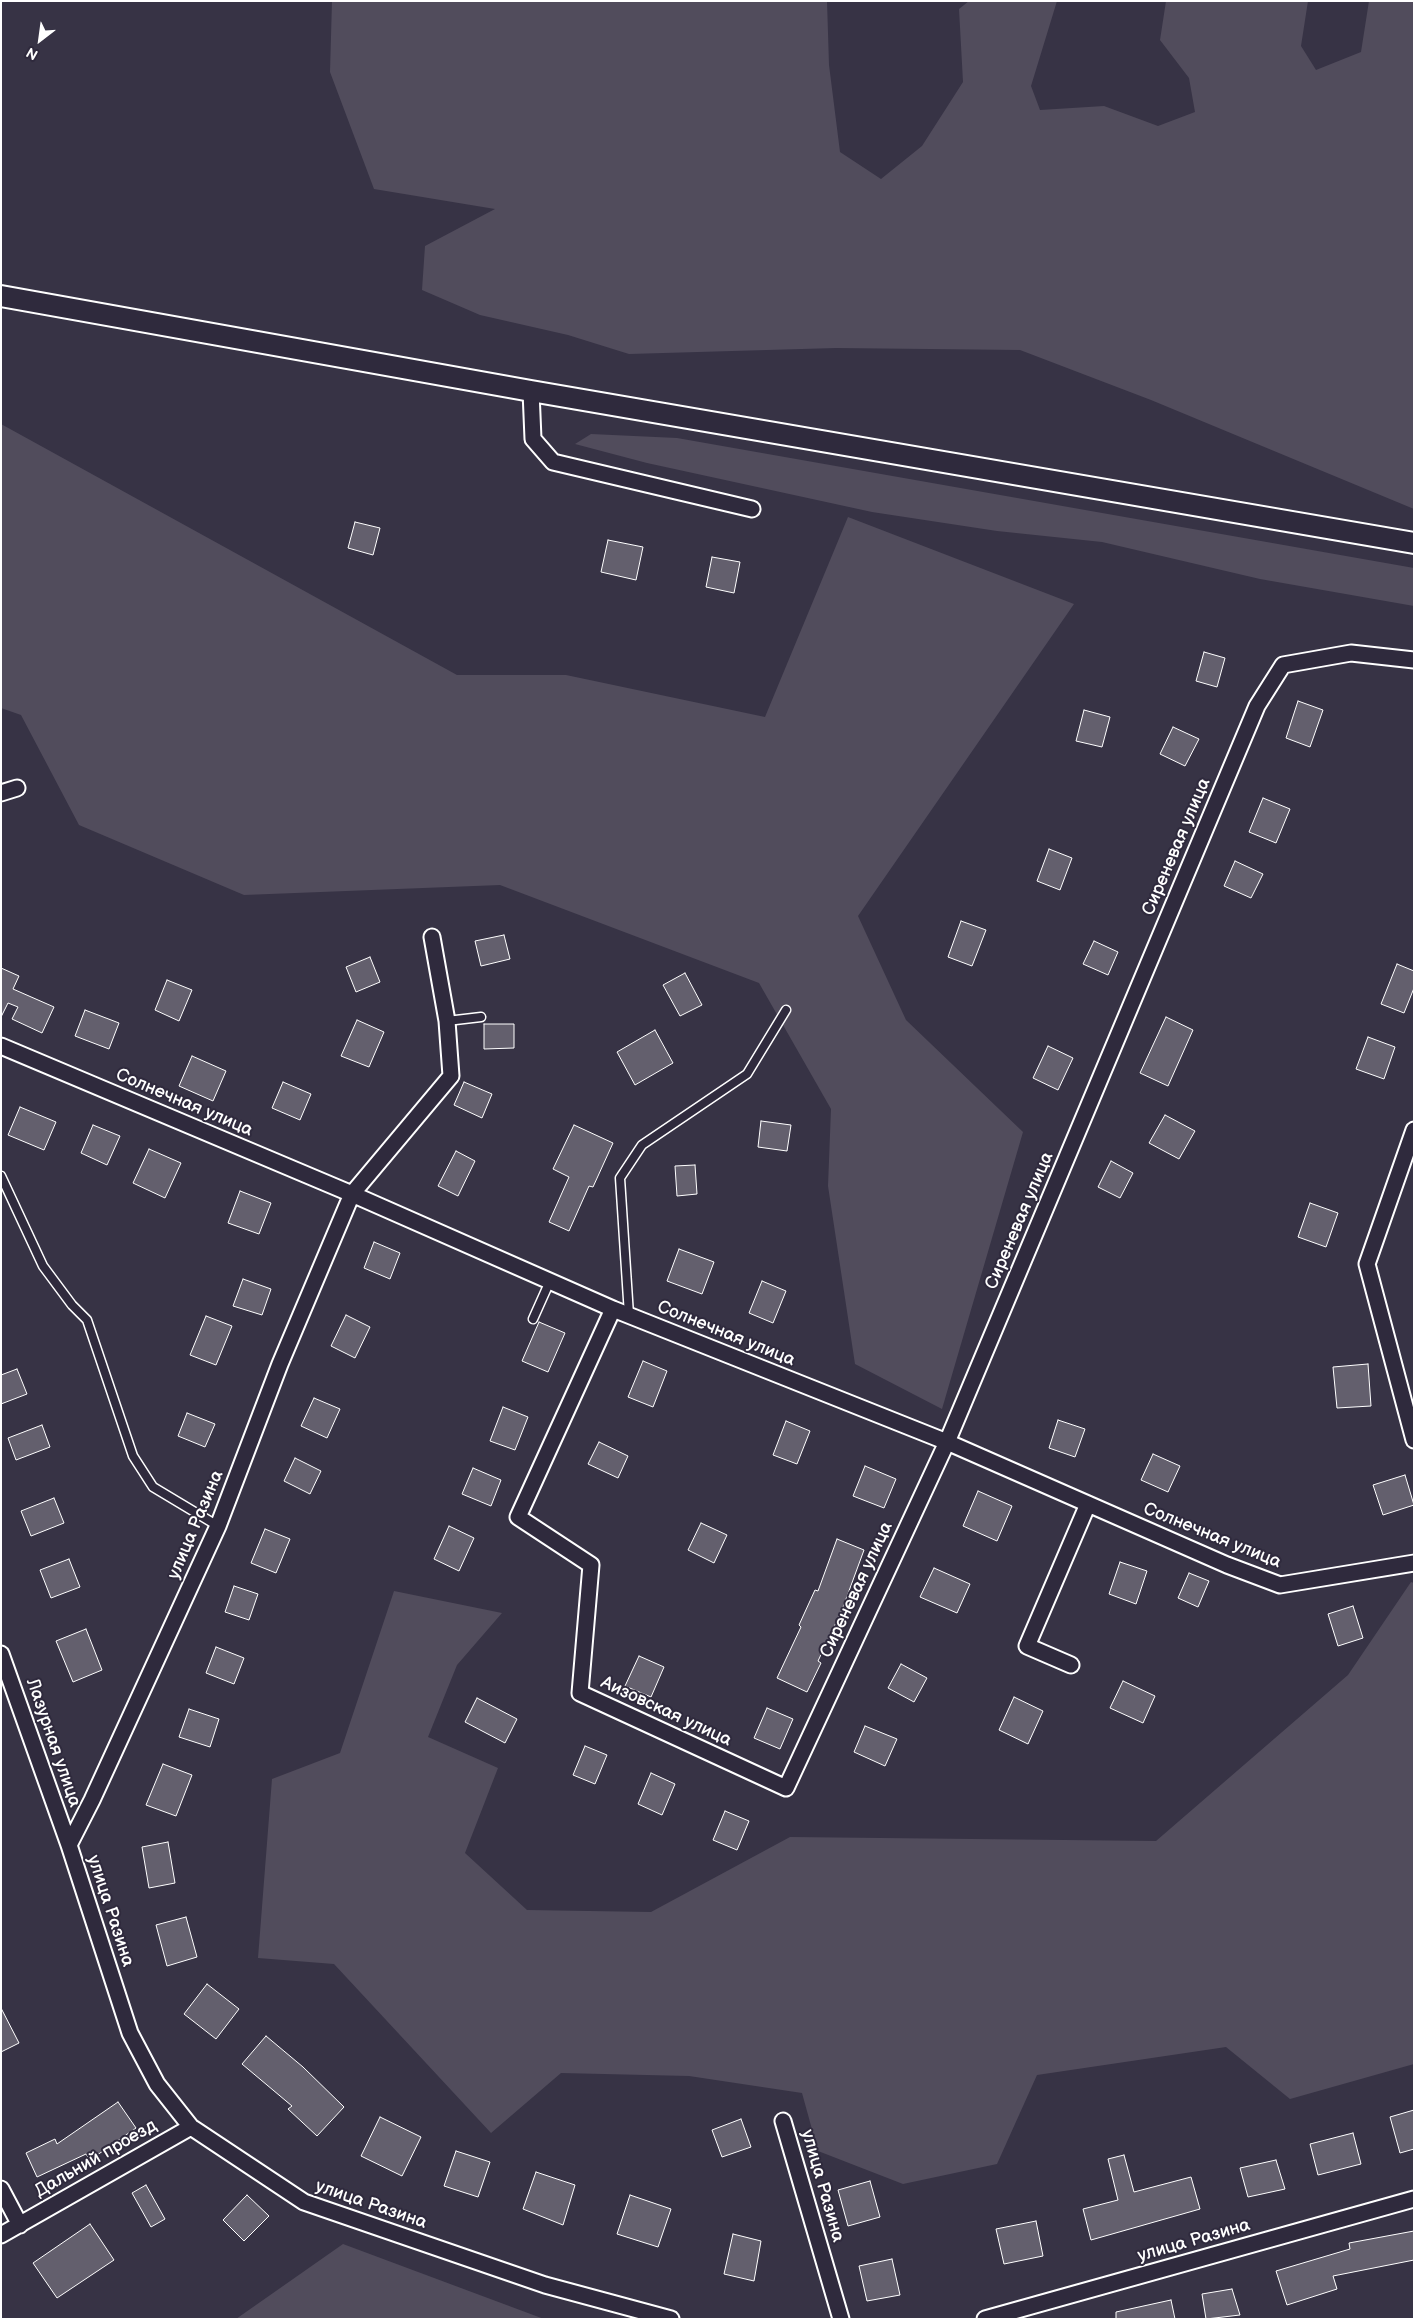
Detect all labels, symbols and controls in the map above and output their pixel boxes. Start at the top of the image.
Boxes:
north arrow [15,15,65,65]
text: N [23,43,41,63]
street label: Сиреневая улица [1138,775,1216,919]
street label: Солнечная улица [112,1064,256,1142]
street label: Сиреневая улица [981,1149,1059,1293]
street label: Солнечная улица [654,1297,798,1371]
street label: улица Разина [163,1467,229,1583]
street label: Солнечная улица [1140,1499,1284,1573]
street label: Сиреневая улица [816,1519,898,1661]
street label: Аизовская улица [597,1672,735,1752]
street label: Лазурная улица [21,1676,85,1810]
street label: улица Разина [82,1852,138,1970]
street label: Дальний проезд [31,2115,161,2203]
street label: улица Разина [796,2127,848,2245]
street label: улица Разина [313,2176,429,2234]
street label: улица Разина [1135,2215,1253,2267]

